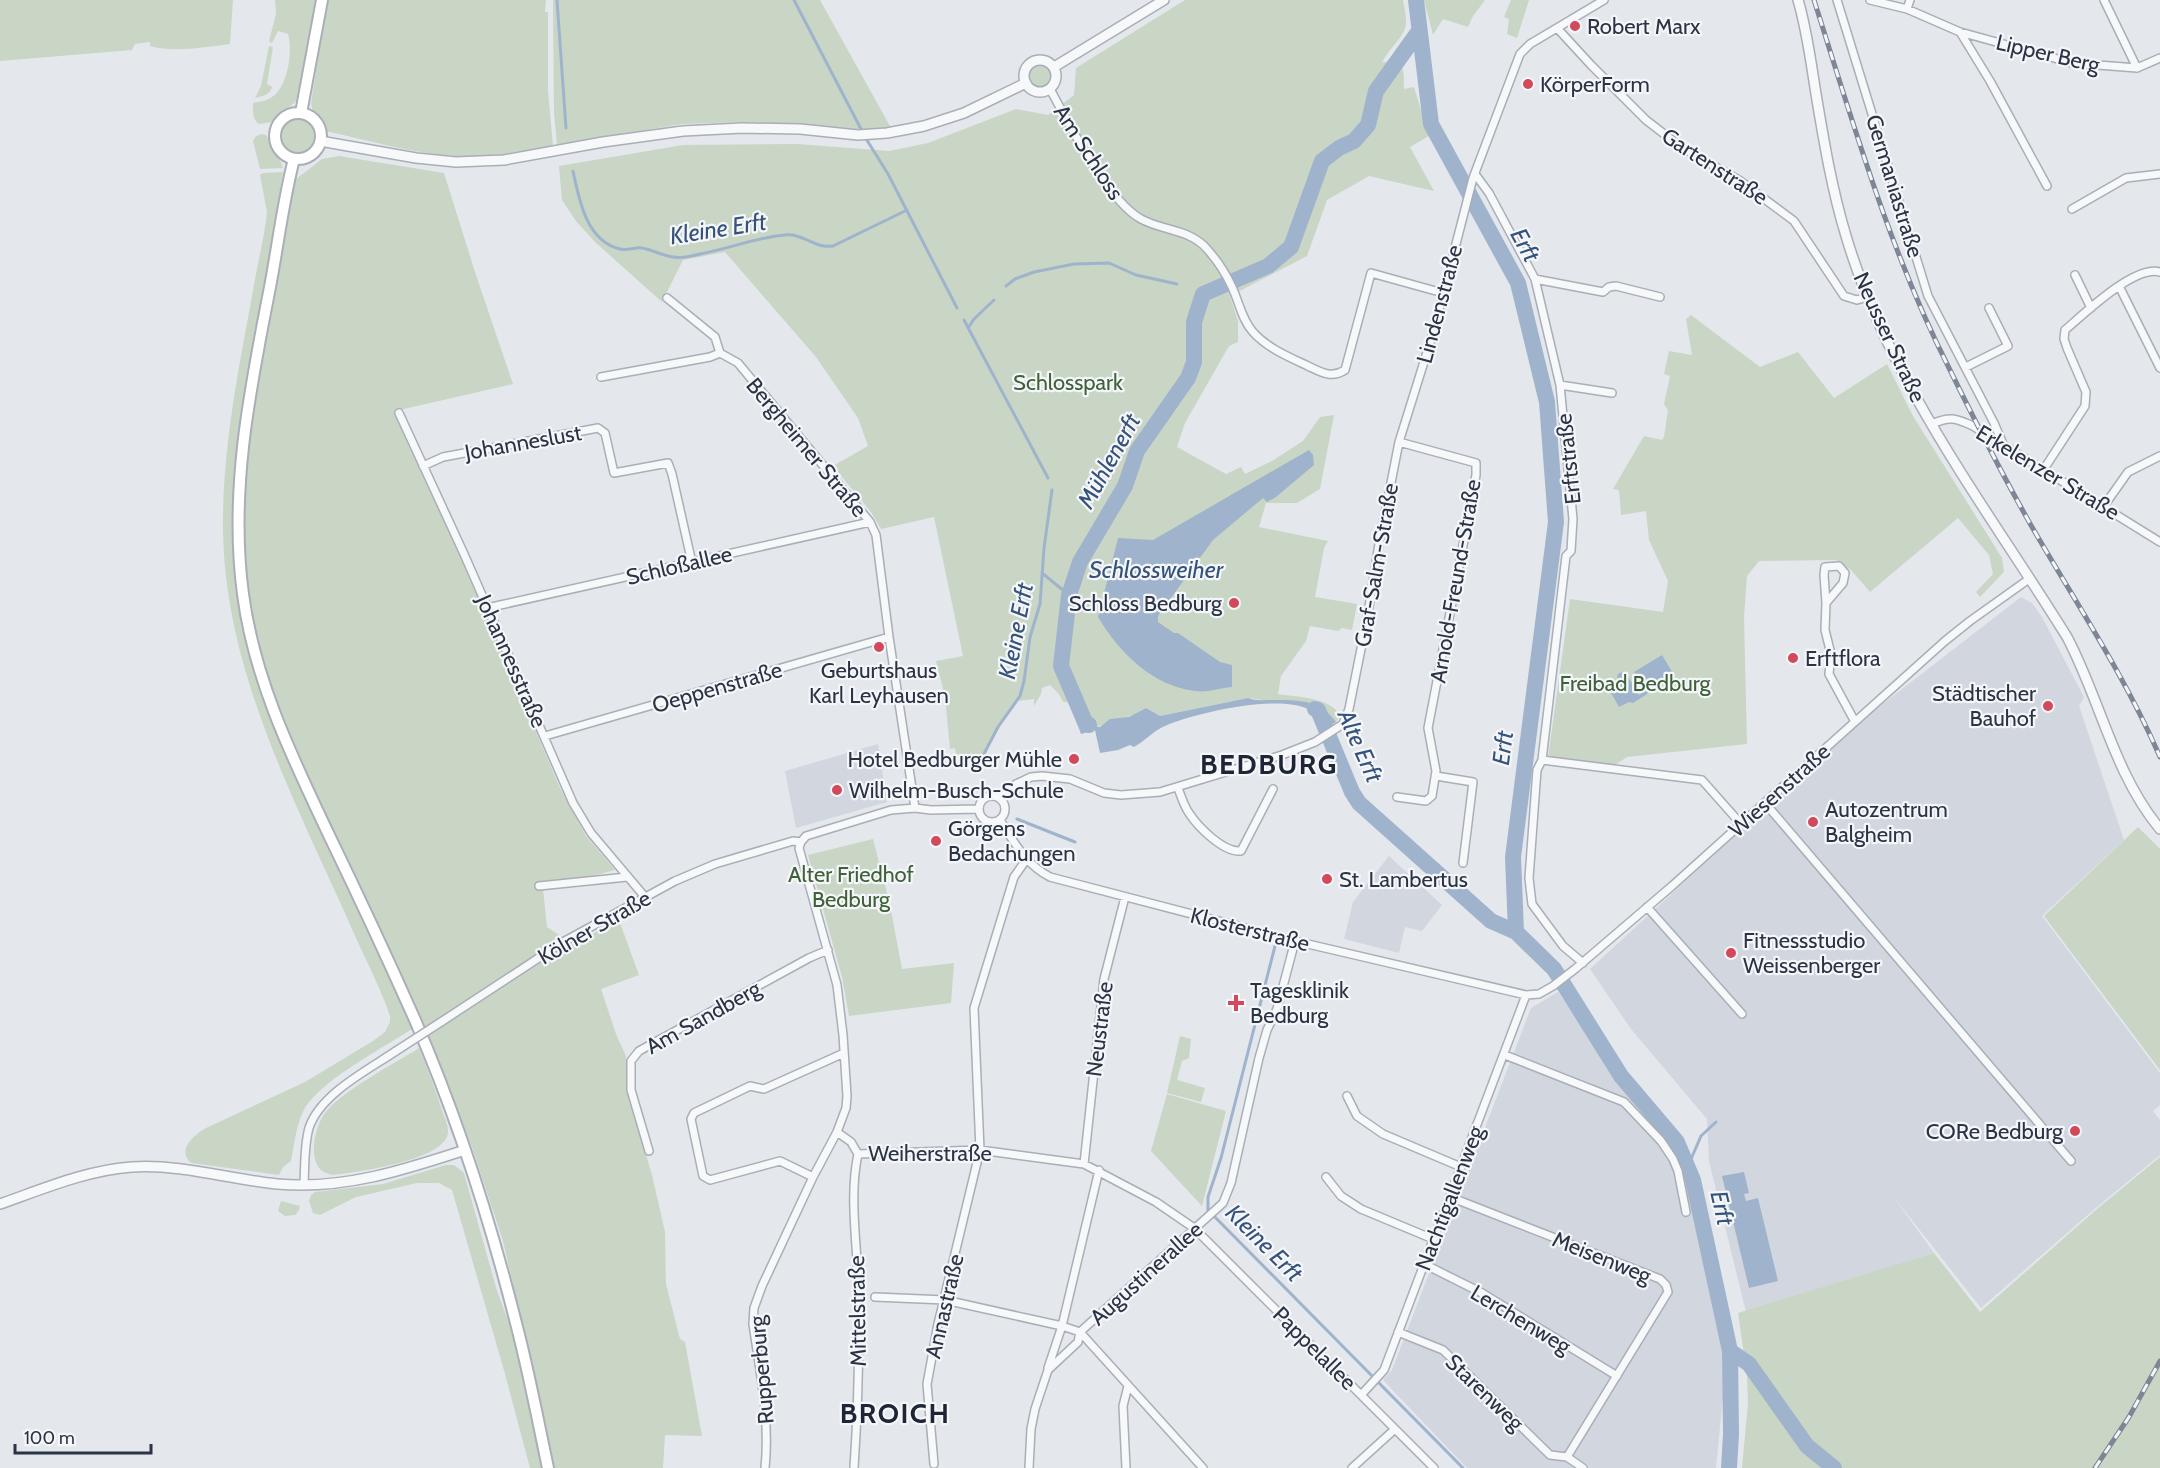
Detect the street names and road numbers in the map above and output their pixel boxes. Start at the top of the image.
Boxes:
street label: Lipper Berg [1993,28,2103,79]
street label: Am Schloss [1048,100,1129,205]
street label: Germaniastraße [1860,111,1929,261]
street label: Gartenstraße [1657,122,1773,211]
street label: Lindenstraße [1411,242,1468,366]
street label: Neusser Straße [1848,268,1931,407]
street label: Bergheimer Straße [740,372,873,523]
street label: Erftstraße [1550,412,1587,506]
street label: Johanneslust [462,419,584,466]
street label: Erkelenzer Straße [1971,419,2124,526]
street label: Arnold-Freund-Straße [1424,477,1487,685]
street label: Graf-Salm-Straße [1349,481,1404,649]
street label: Schloßallee [624,540,735,591]
street label: Johannesstraße [470,590,553,732]
street label: Oeppenstraße [649,656,785,719]
street label: Wiesenstraße [1723,738,1836,843]
street label: Kölner Straße [533,884,655,971]
street label: Klosterstraße [1187,902,1312,957]
street label: Am Sandberg [641,974,766,1060]
street label: Neustraße [1080,980,1119,1078]
street label: Nachtigallenweg [1409,1121,1490,1274]
street label: Weiherstraße [868,1140,992,1167]
street label: Augustinerallee [1084,1216,1208,1331]
street label: Meisenweg [1548,1225,1656,1290]
street label: Annastraße [919,1251,970,1361]
street label: Mittelstraße [843,1255,872,1367]
street label: Lerchenweg [1466,1279,1577,1360]
street label: Pappelallee [1267,1301,1362,1396]
street label: Rupperburg [743,1314,780,1425]
street label: Starenweg [1440,1348,1530,1437]

